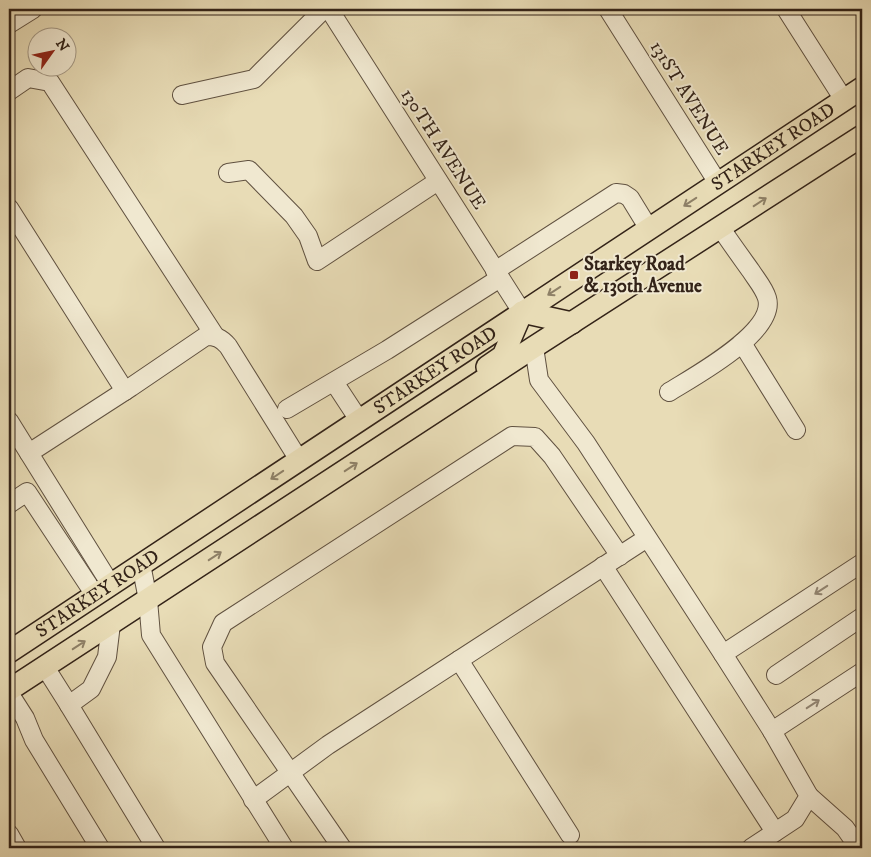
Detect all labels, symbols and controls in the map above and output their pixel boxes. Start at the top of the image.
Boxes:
north arrow [28,28,78,78]
text: N [51,36,73,56]
street label: 131ST AVENUE [645,37,733,159]
street label: 130TH AVENUE [395,84,491,214]
street label: STARKEY ROAD [707,98,839,196]
one-way arrow [752,196,766,206]
one-way arrow [683,197,697,207]
place label: Starkey Road & 130th Avenue [584,253,702,298]
marker: Starkey Road & 130th Avenue [568,269,580,281]
one-way arrow [547,286,561,296]
street label: STARKEY ROAD [369,321,501,419]
one-way arrow [344,462,358,472]
one-way arrow [270,470,284,480]
street label: STARKEY ROAD [31,544,164,643]
one-way arrow [208,551,222,561]
one-way arrow [815,585,829,595]
one-way arrow [72,640,86,650]
one-way arrow [806,699,820,709]

